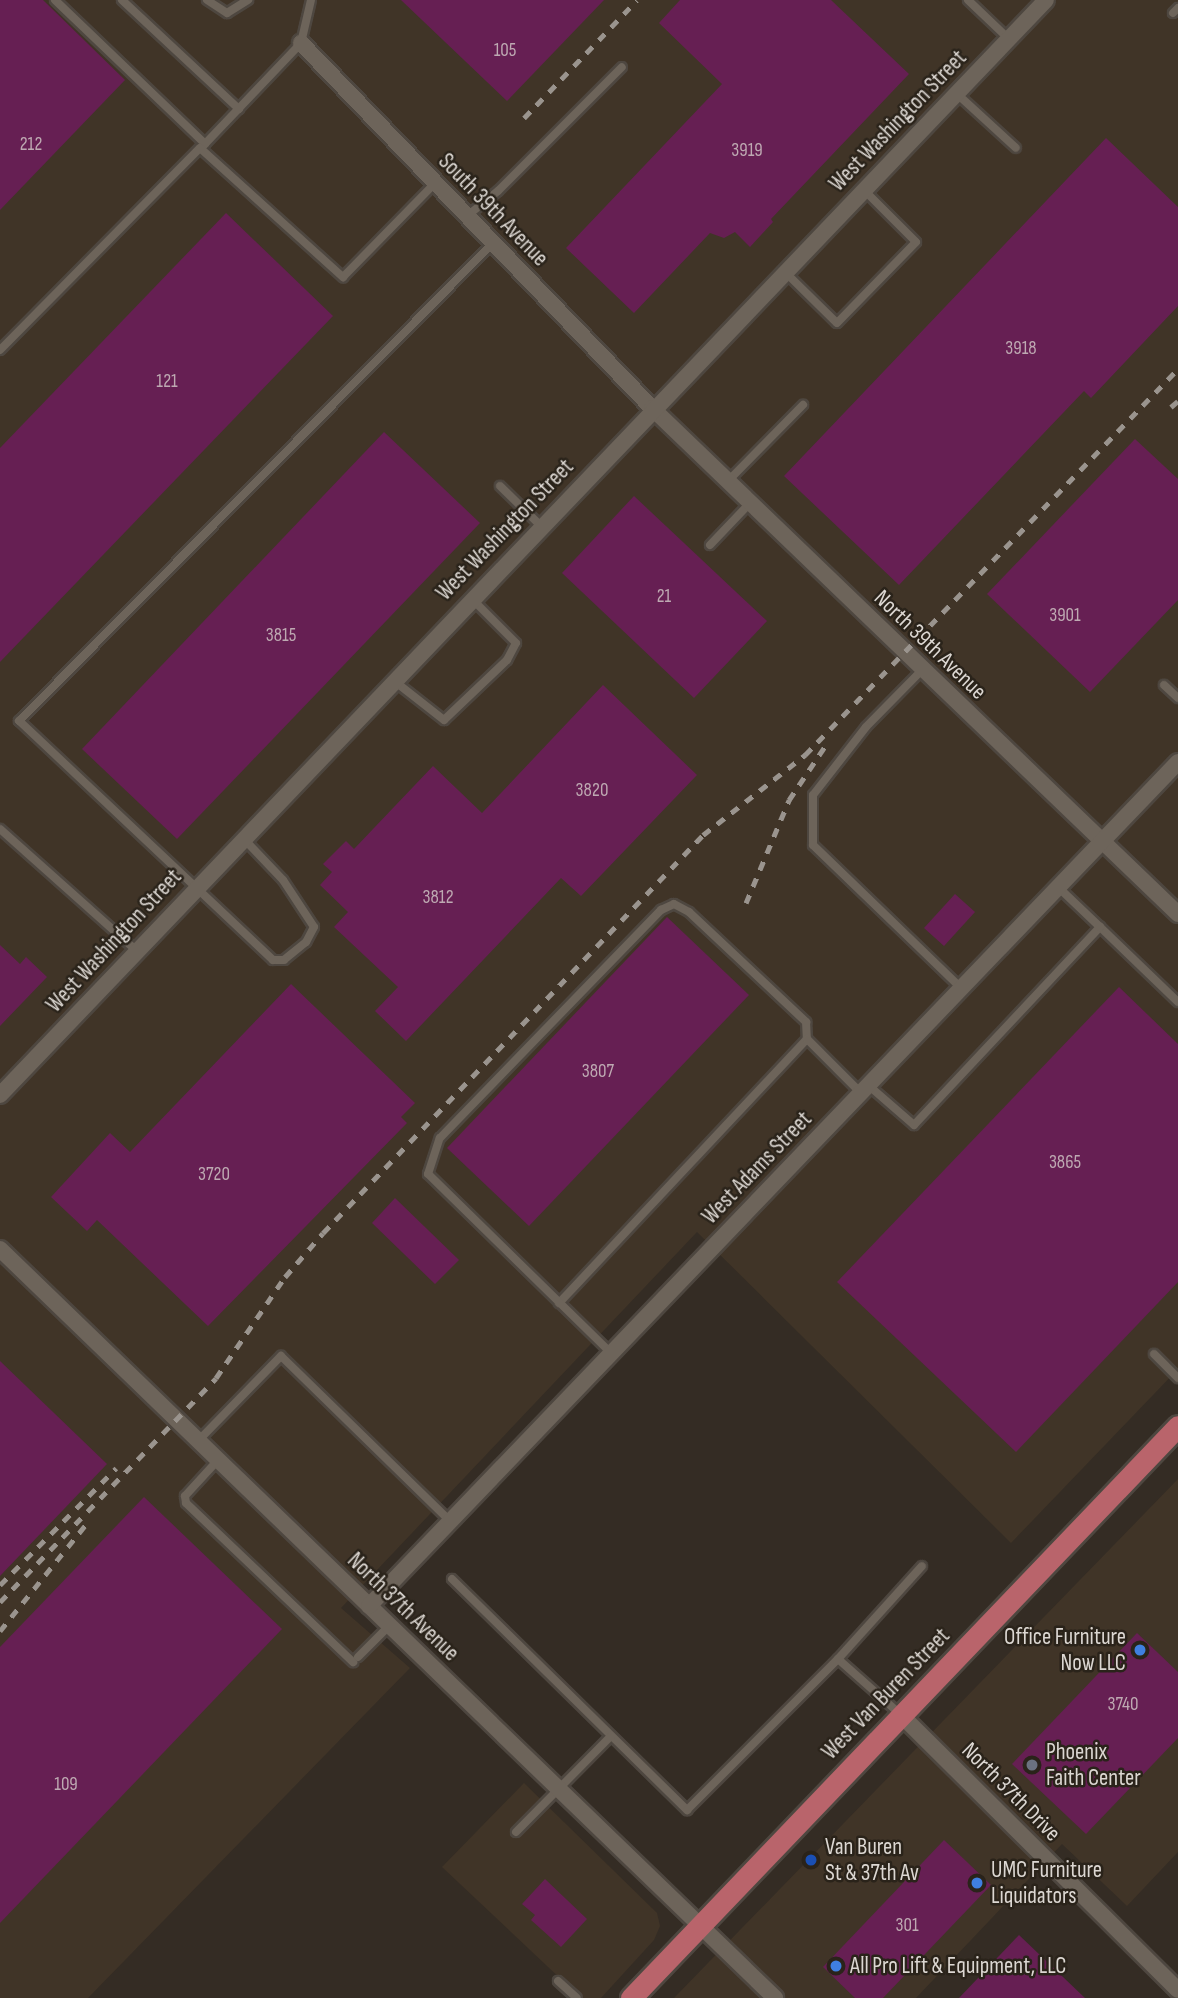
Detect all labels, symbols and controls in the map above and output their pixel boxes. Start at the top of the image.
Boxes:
house number: 105 [494,40,516,62]
street label: West Washington Street [824,45,972,197]
house number: 212 [20,134,42,156]
house number: 3919 [731,140,763,162]
street label: South 39th Avenue [432,148,554,272]
house number: 3918 [1005,338,1037,360]
house number: 121 [156,371,178,393]
street label: West Washington Street [431,454,579,606]
street label: North 39th Avenue [868,585,992,705]
house number: 21 [657,586,671,608]
house number: 3901 [1049,605,1081,627]
house number: 3815 [266,625,296,647]
house number: 3820 [576,780,608,802]
street label: West Washington Street [41,864,187,1018]
house number: 3812 [423,887,453,909]
house number: 3807 [582,1061,614,1083]
street label: West Adams Street [696,1106,818,1230]
house number: 3865 [1049,1152,1081,1174]
house number: 3720 [198,1164,230,1186]
street label: North 37th Avenue [341,1547,465,1667]
street label: West Van Buren Street [816,1623,956,1765]
place label: Office Furniture Now LLC [1004,1623,1126,1677]
marker: Office Furniture Now LLC [1132,1642,1148,1658]
house number: 3740 [1108,1694,1138,1716]
street label: North 37th Drive [956,1737,1066,1847]
place label: Phoenix Faith Center [1046,1738,1141,1792]
marker: Phoenix Faith Center [1024,1757,1040,1773]
house number: 109 [54,1774,78,1796]
place label: Van Buren St & 37th Av [825,1833,919,1887]
marker: Van Buren St & 37th Av [803,1852,819,1868]
place label: UMC Furniture Liquidators [991,1856,1102,1910]
marker: UMC Furniture Liquidators [969,1875,985,1891]
house number: 301 [895,1915,919,1937]
place label: All Pro Lift & Equipment, LLC [850,1952,1067,1980]
marker: All Pro Lift & Equipment, LLC [828,1958,844,1974]

